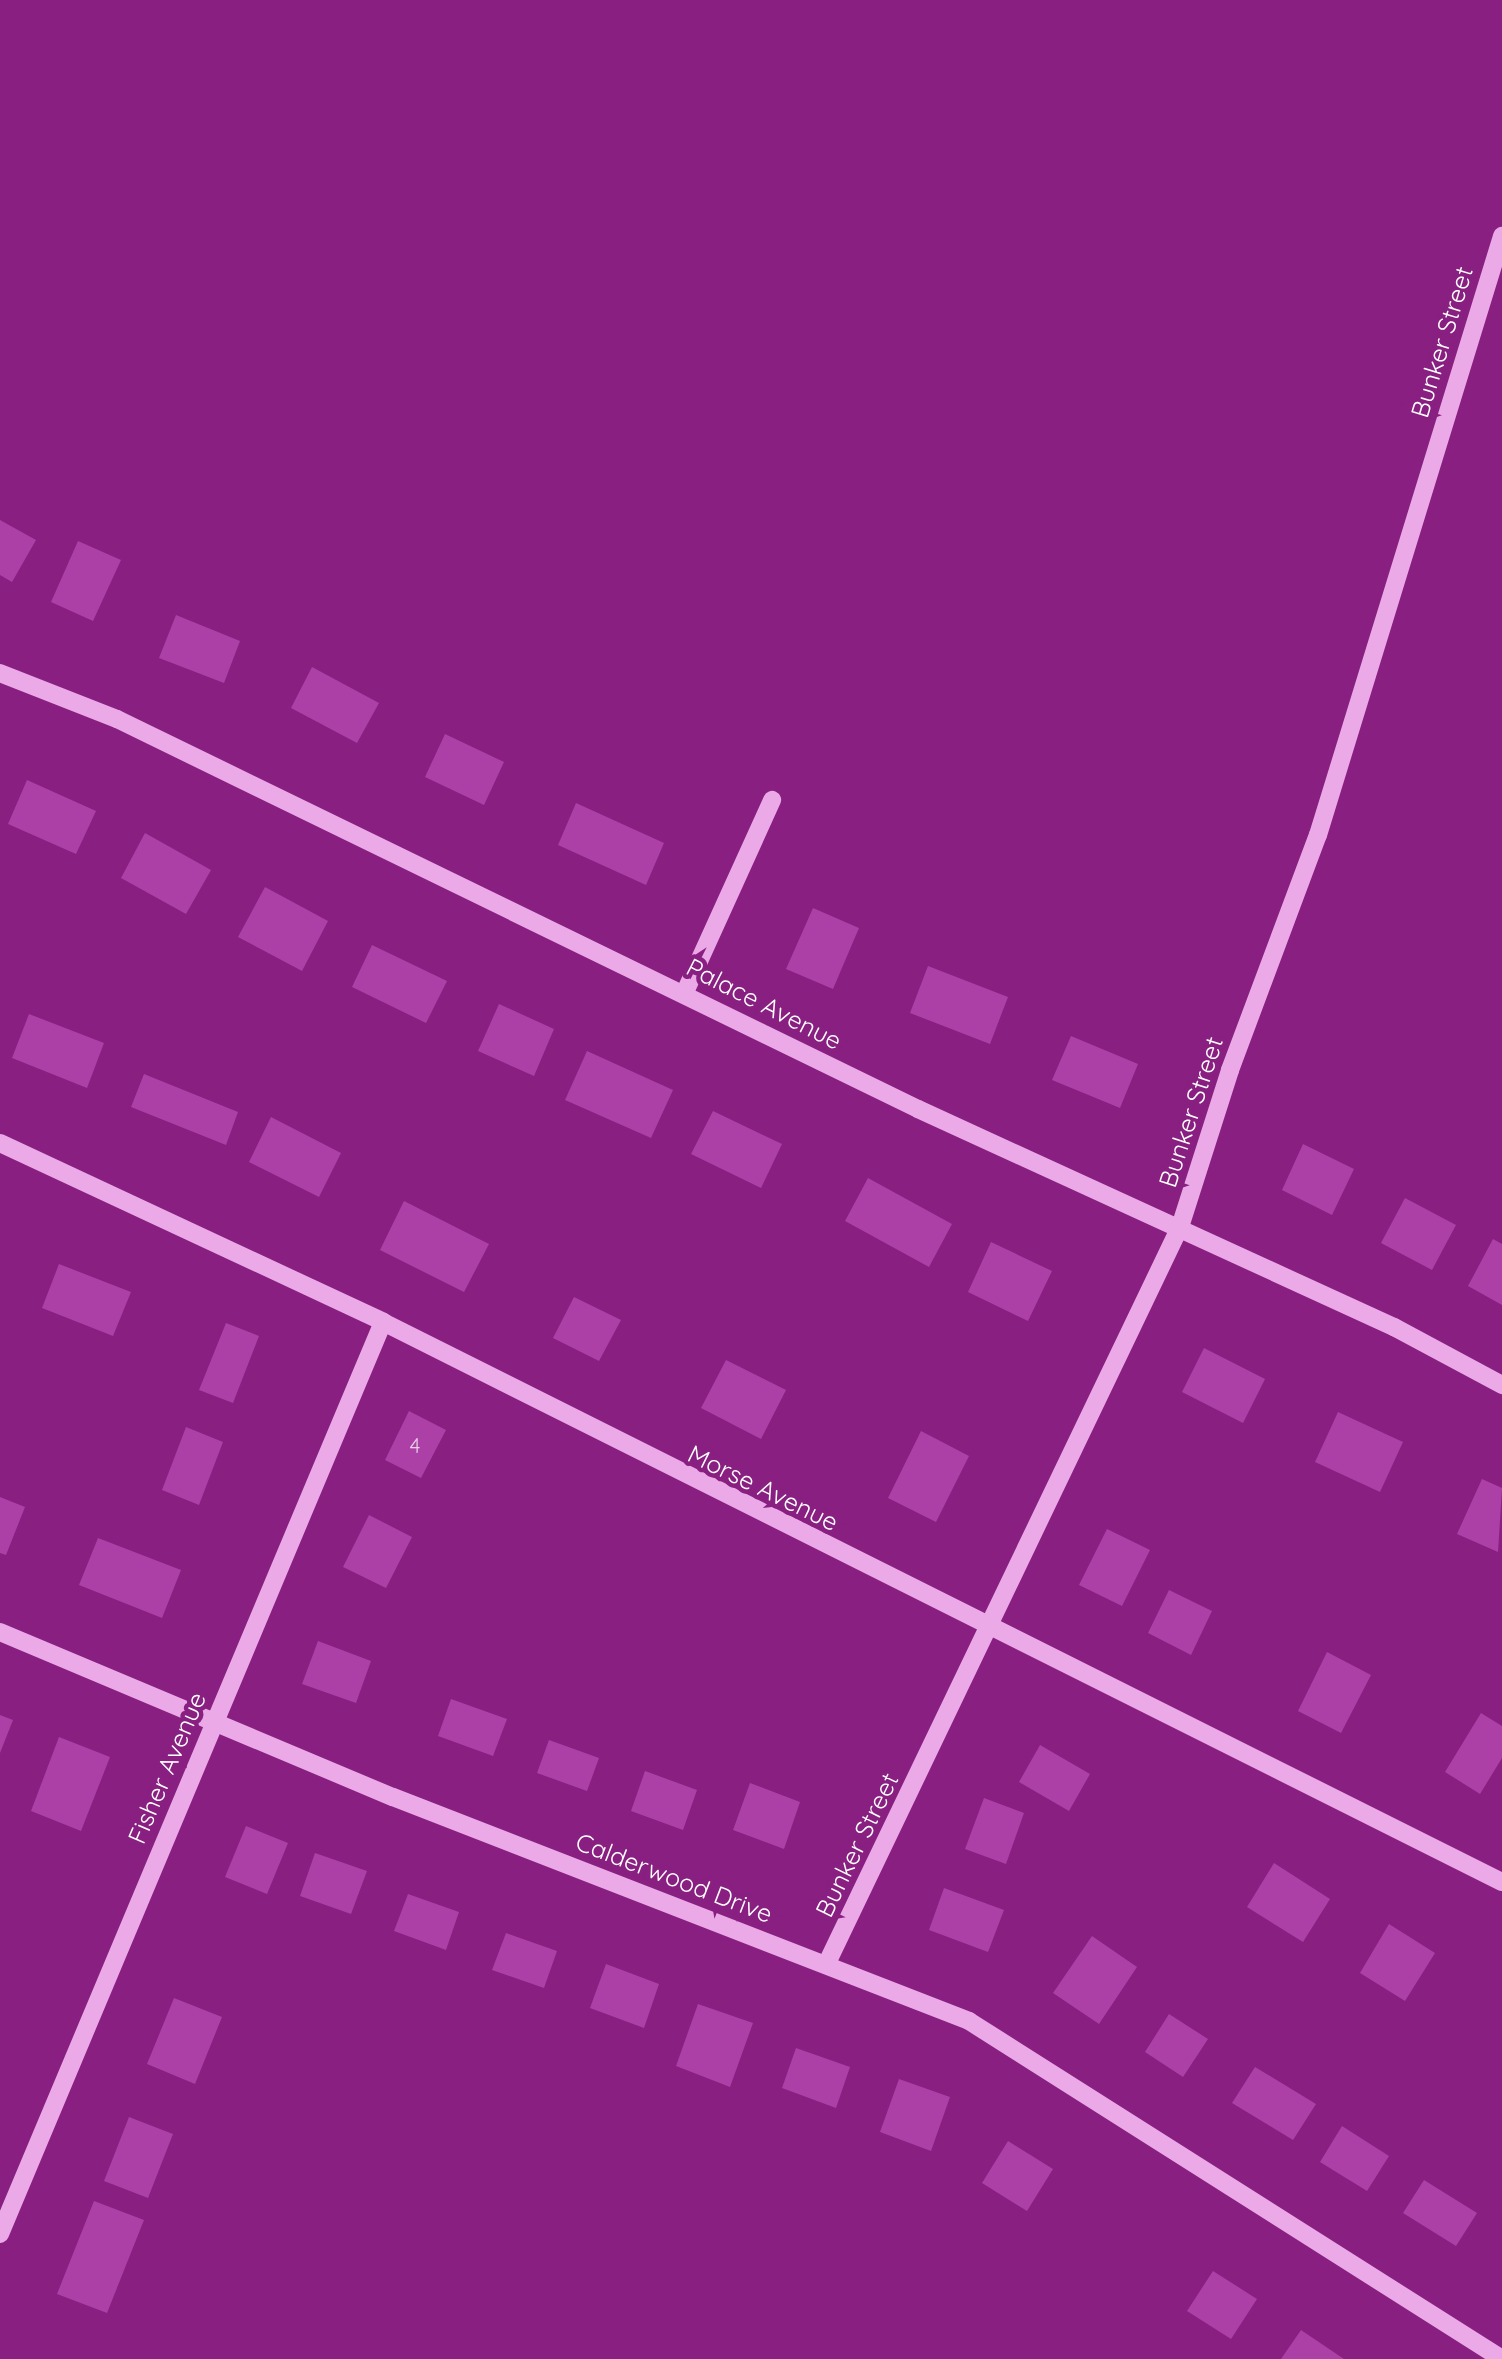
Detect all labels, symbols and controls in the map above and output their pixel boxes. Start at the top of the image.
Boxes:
street label: Bunker Street [1405,263,1479,421]
street label: Palace Avenue [681,952,847,1056]
street label: Bunker Street [1153,1033,1229,1191]
house number: 4 [410,1433,420,1457]
street label: Morse Avenue [683,1439,843,1537]
street label: Fisher Avenue [122,1688,212,1848]
street label: Bunker Street [809,1768,905,1922]
street label: Calderwood Drive [571,1827,777,1929]

